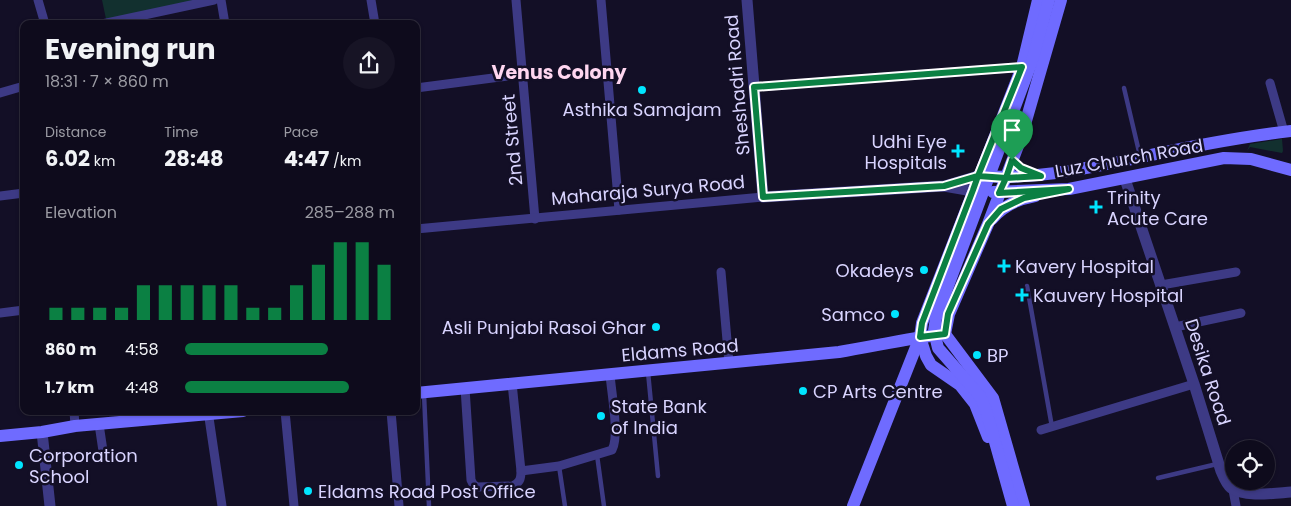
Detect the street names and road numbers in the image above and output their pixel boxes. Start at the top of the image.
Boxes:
street label: Sheshadri Road [718,14,756,156]
street label: 2nd Street [496,93,528,187]
street label: Luz Church Road [1053,133,1205,183]
street label: Maharaja Surya Road [550,169,746,211]
street label: Desika Road [1179,315,1237,429]
street label: Eldams Road [620,332,740,368]

